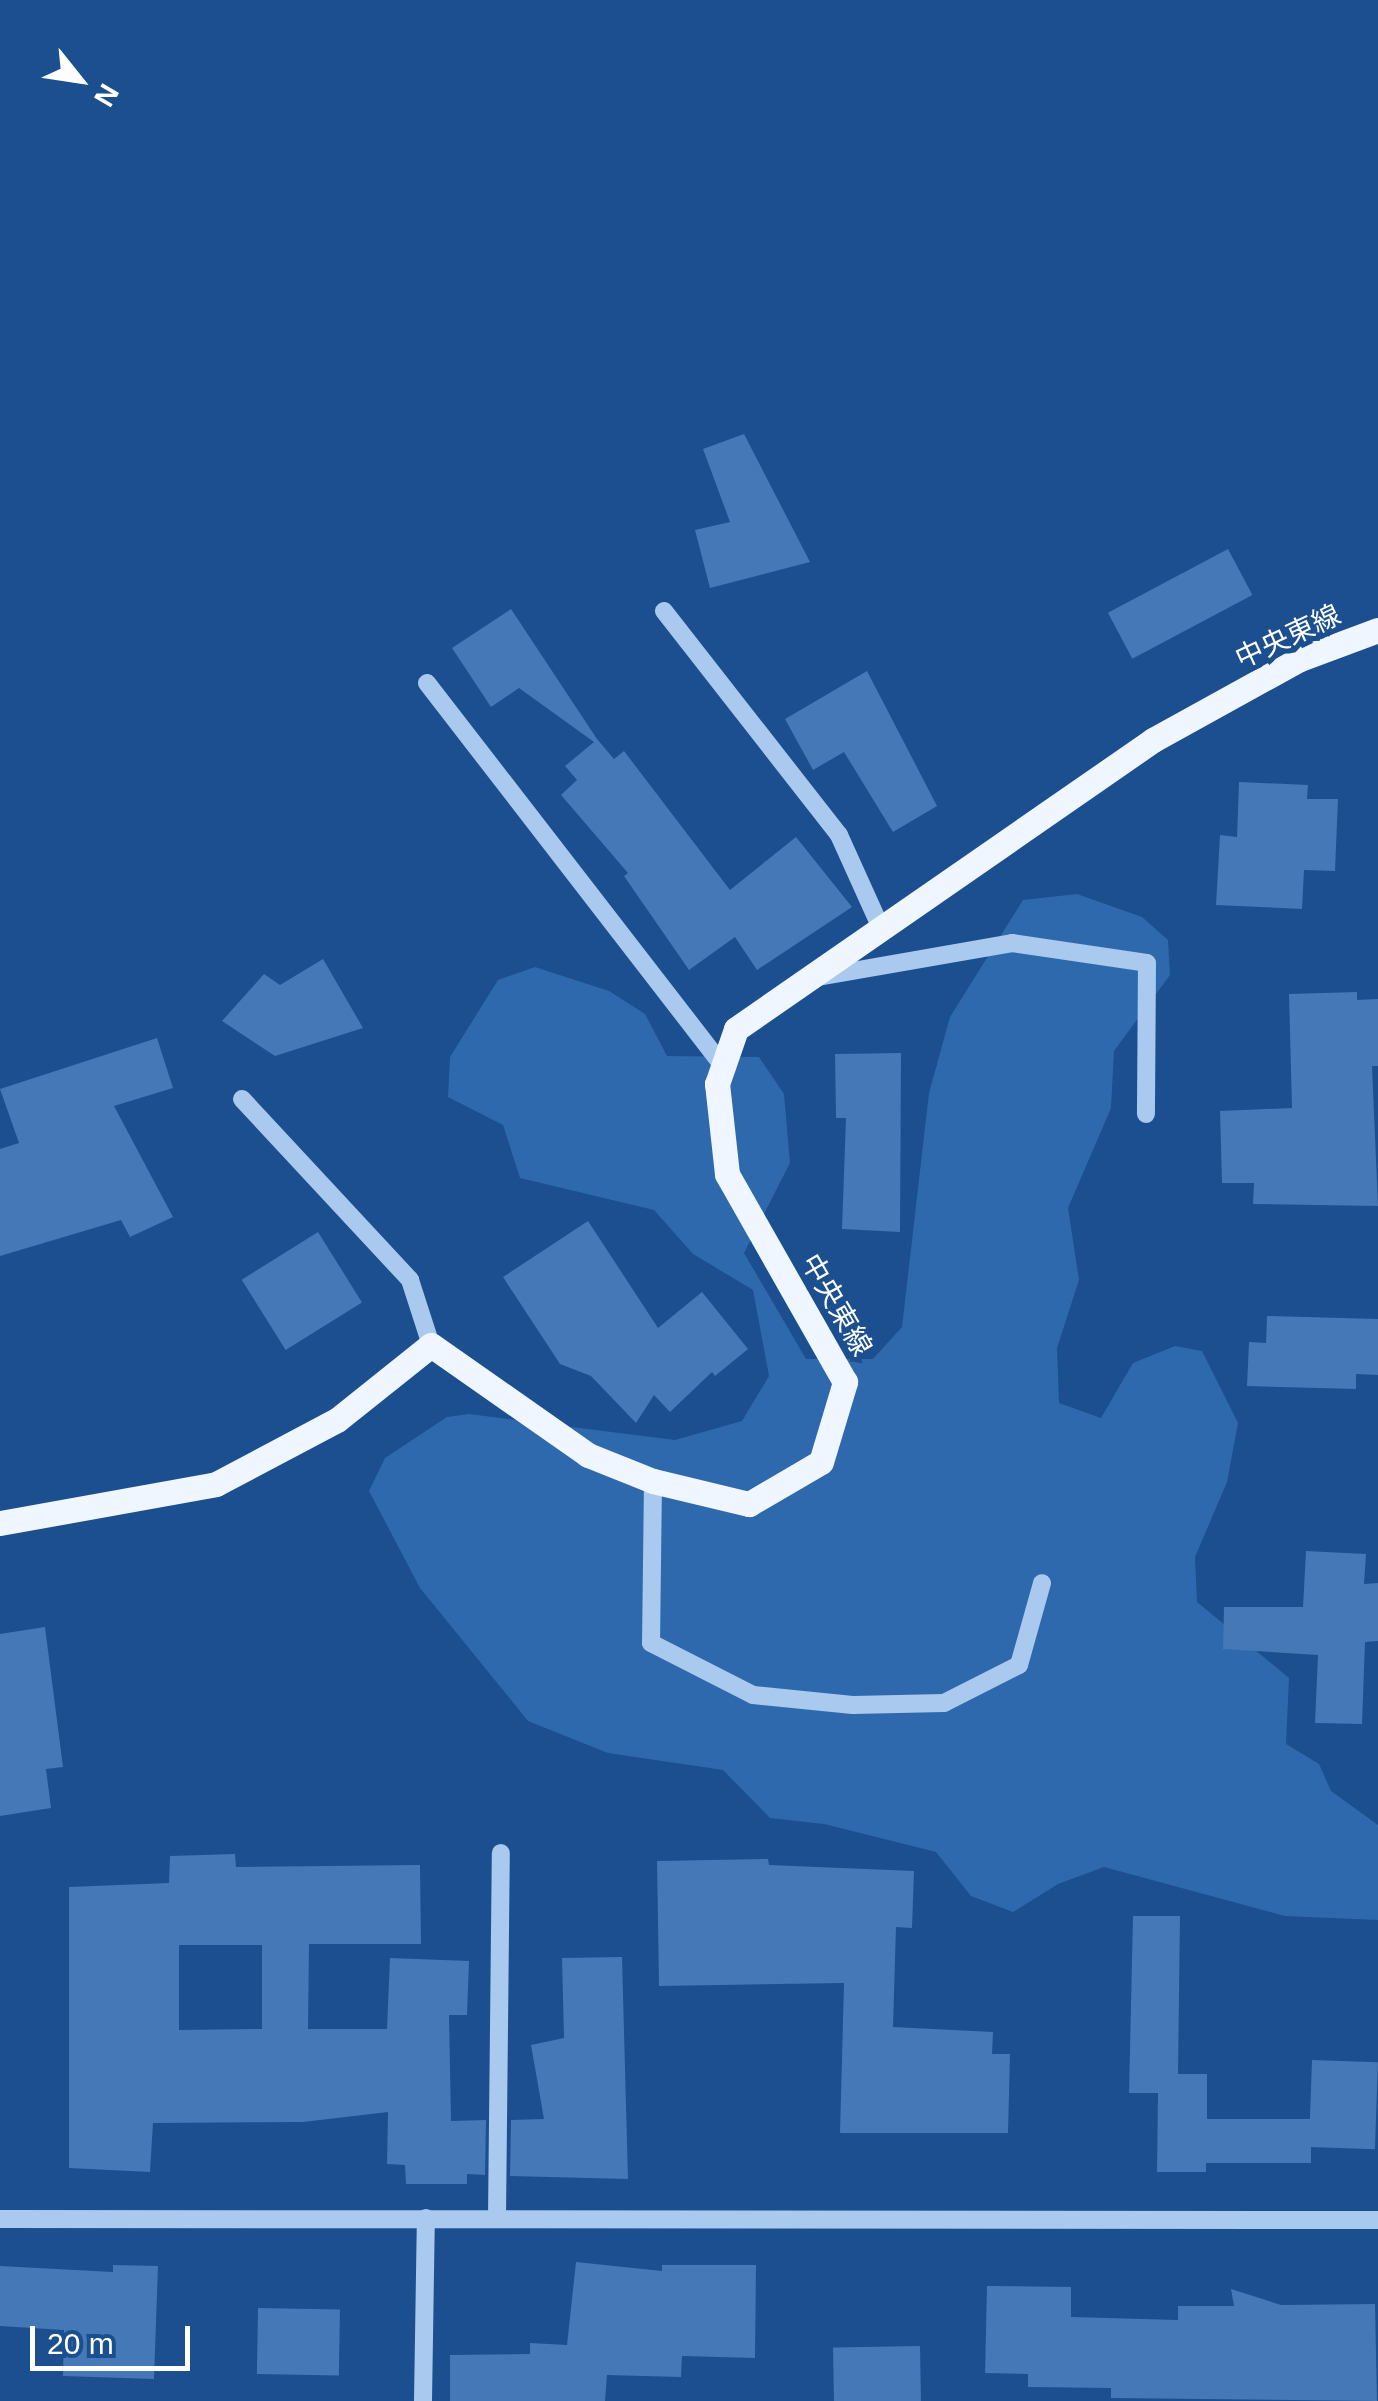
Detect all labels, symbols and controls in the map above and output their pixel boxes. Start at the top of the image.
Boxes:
north arrow [30,30,130,130]
text: N [88,79,125,112]
street label: 中央東線 [1230,598,1346,676]
street label: 中央東線 [793,1248,879,1362]
scale bar [35,2306,195,2368]
text: 20 m [47,2327,114,2360]

